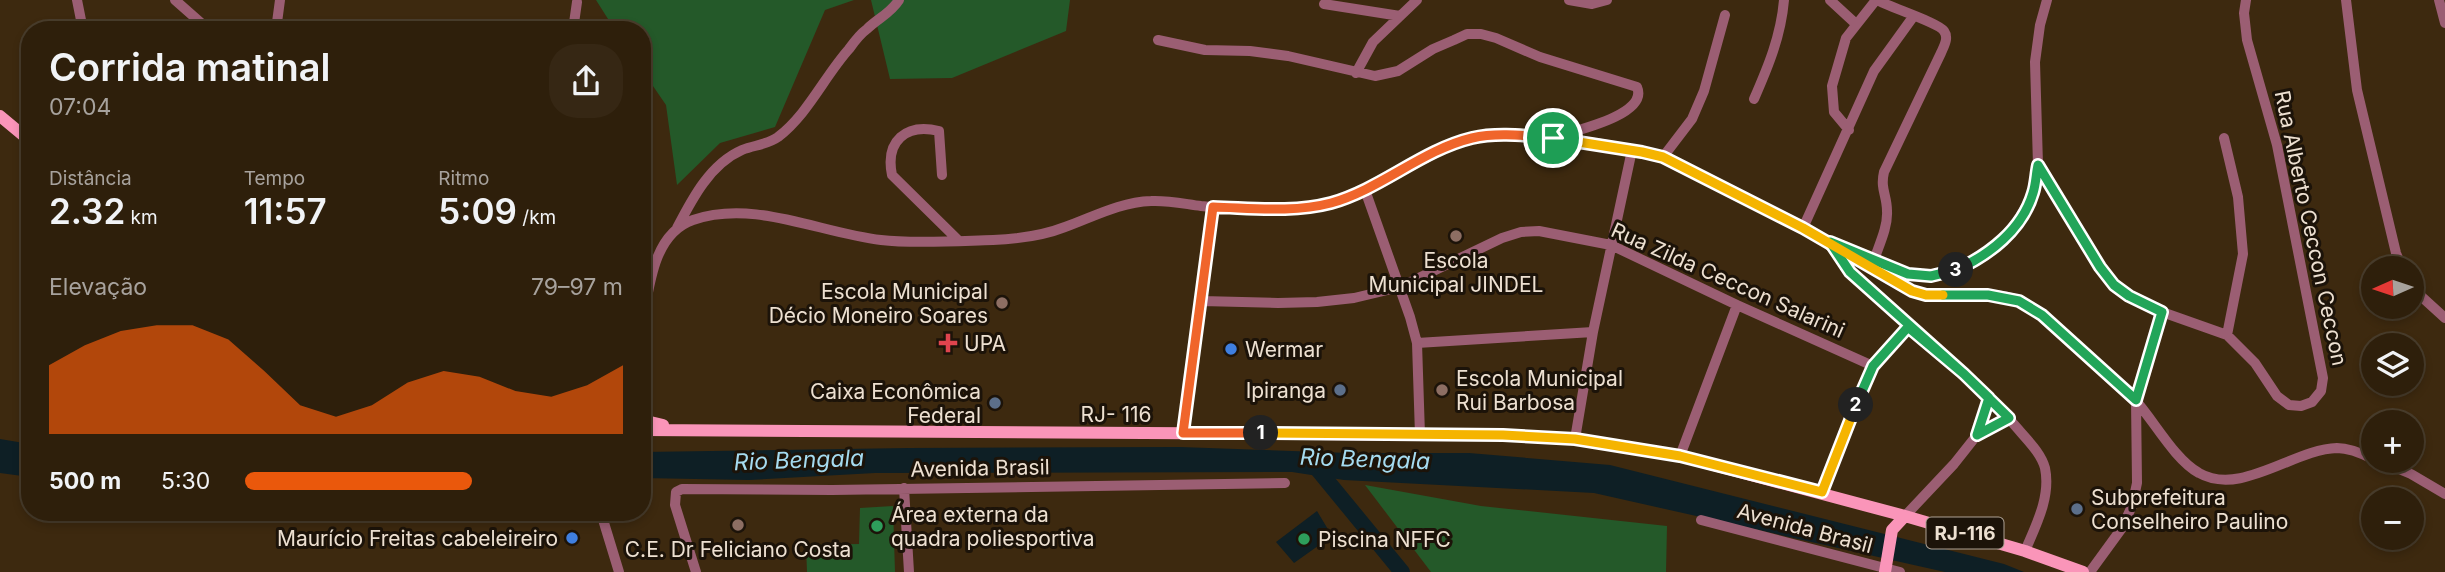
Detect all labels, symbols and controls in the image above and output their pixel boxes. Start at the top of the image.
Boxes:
text: Corrida matinal [49,44,331,90]
button: share [549,44,623,118]
street label: Rua Alberto Ceccon Ceccon [2270,88,2352,368]
text: 07:04 [49,93,111,121]
pin [1523,108,1583,168]
icon: arrive [1534,119,1572,157]
text: Distância [49,167,132,190]
text: Tempo [244,167,305,190]
text: Ritmo [438,167,489,190]
text: 2.32 [49,190,125,232]
text: 11:57 [244,190,327,232]
text: 5:09 [438,190,517,232]
text: km [125,206,158,229]
text: /km [517,206,556,229]
street label: Rua Zilda Ceccon Salarini [1607,217,1849,343]
marker: Escola Municipal JINDEL [1448,228,1464,244]
place label: Escola Municipal JINDEL [1369,248,1543,297]
pin: 3 [1938,252,1974,288]
north arrow [2361,256,2424,318]
map controls [2361,256,2424,550]
text: 3 [1949,258,1962,281]
text: Elevação [49,273,147,301]
text: 79–97 m [531,273,623,301]
place label: Escola Municipal Décio Moneiro Soares [769,279,988,328]
marker: Escola Municipal Décio Moneiro Soares [994,295,1010,311]
place label: UPA [964,331,1006,356]
marker: UPA [938,333,958,353]
button: layers [2361,333,2424,396]
place label: Wermar [1245,337,1323,362]
marker: Wermar [1223,341,1239,357]
place label: Escola Municipal Rui Barbosa [1456,366,1623,415]
place label: Ipiranga [1246,378,1326,403]
place label: Caixa Econômica Federal [810,379,981,428]
marker: Ipiranga [1332,382,1348,398]
marker: Escola Municipal Rui Barbosa [1434,382,1450,398]
pin: 2 [1839,388,1874,422]
text: 2 [1850,393,1861,416]
marker: Caixa Econômica Federal [987,395,1003,411]
street label: RJ- 116 [1080,402,1152,427]
button: + [2361,410,2424,473]
pin: 1 [1244,416,1278,450]
text: 1 [1256,421,1265,444]
water label: Rio Bengala [1299,443,1431,475]
water label: Rio Bengala [733,444,865,476]
street label: Avenida Brasil [910,454,1050,482]
text: 500 m [49,467,121,495]
text: 5:30 [161,467,210,495]
place label: Subprefeitura Conselheiro Paulino [2091,485,2288,534]
button: − [2361,487,2424,550]
street label: Avenida Brasil [1734,498,1876,558]
place label: Área externa da quadra poliesportiva [891,501,1095,551]
marker: Subprefeitura Conselheiro Paulino [2069,501,2085,517]
marker: C.E. Dr Feliciano Costa [730,517,746,533]
marker: Área externa da quadra poliesportiva [869,518,885,534]
road number: RJ-116 [1926,518,2004,548]
place label: Maurício Freitas cabeleireiro [277,526,558,551]
place label: Piscina NFFC [1318,527,1451,552]
marker: Maurício Freitas cabeleireiro [564,530,580,546]
marker: Piscina NFFC [1296,531,1312,547]
place label: C.E. Dr Feliciano Costa [625,537,851,562]

